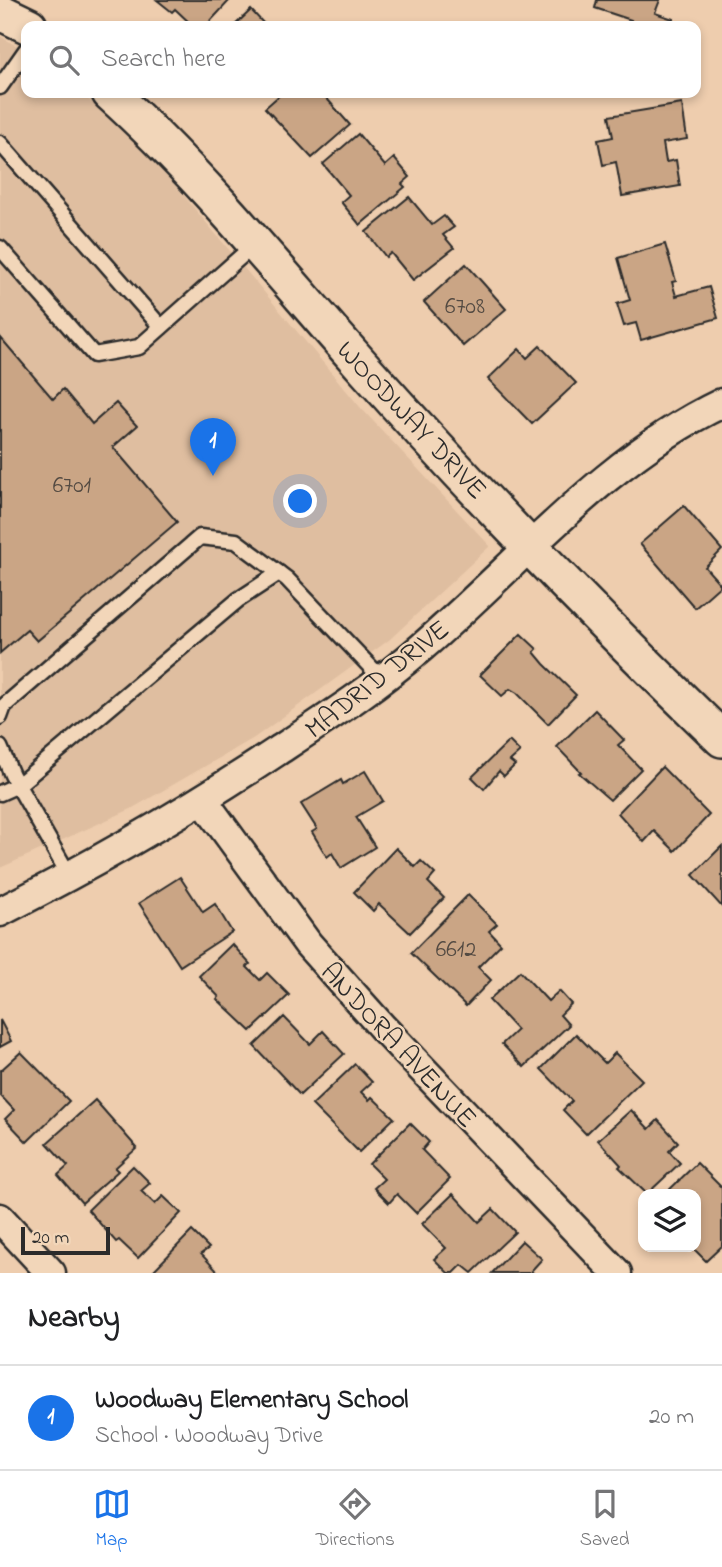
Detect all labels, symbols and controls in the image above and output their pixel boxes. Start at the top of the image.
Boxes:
search box [21,21,701,98]
icon: search [45,41,83,79]
text: Search here [101,41,226,79]
house number: 6708 [445,290,485,325]
street label: WOODWAY DRIVE [326,332,495,510]
pin: 1 [190,418,236,476]
house number: 6701 [53,469,92,504]
your location [283,484,317,518]
street label: MADRID DRIVE [297,611,459,750]
house number: 6612 [436,933,476,968]
street label: ANDORA AVENUE [309,954,485,1139]
map controls [638,1189,701,1252]
button: layers [638,1189,701,1252]
scale bar [21,1224,110,1256]
text: 20 m [32,1225,69,1252]
text: Nearby [28,1297,120,1341]
text: Woodway Elementary School [95,1382,408,1420]
text: 1 [47,1401,55,1434]
text: 20 m [649,1401,694,1434]
text: School · Woodway Drive [95,1420,323,1453]
tab: Map [93,1485,131,1554]
tab: Directions [316,1485,395,1554]
tab: Saved [580,1485,629,1554]

